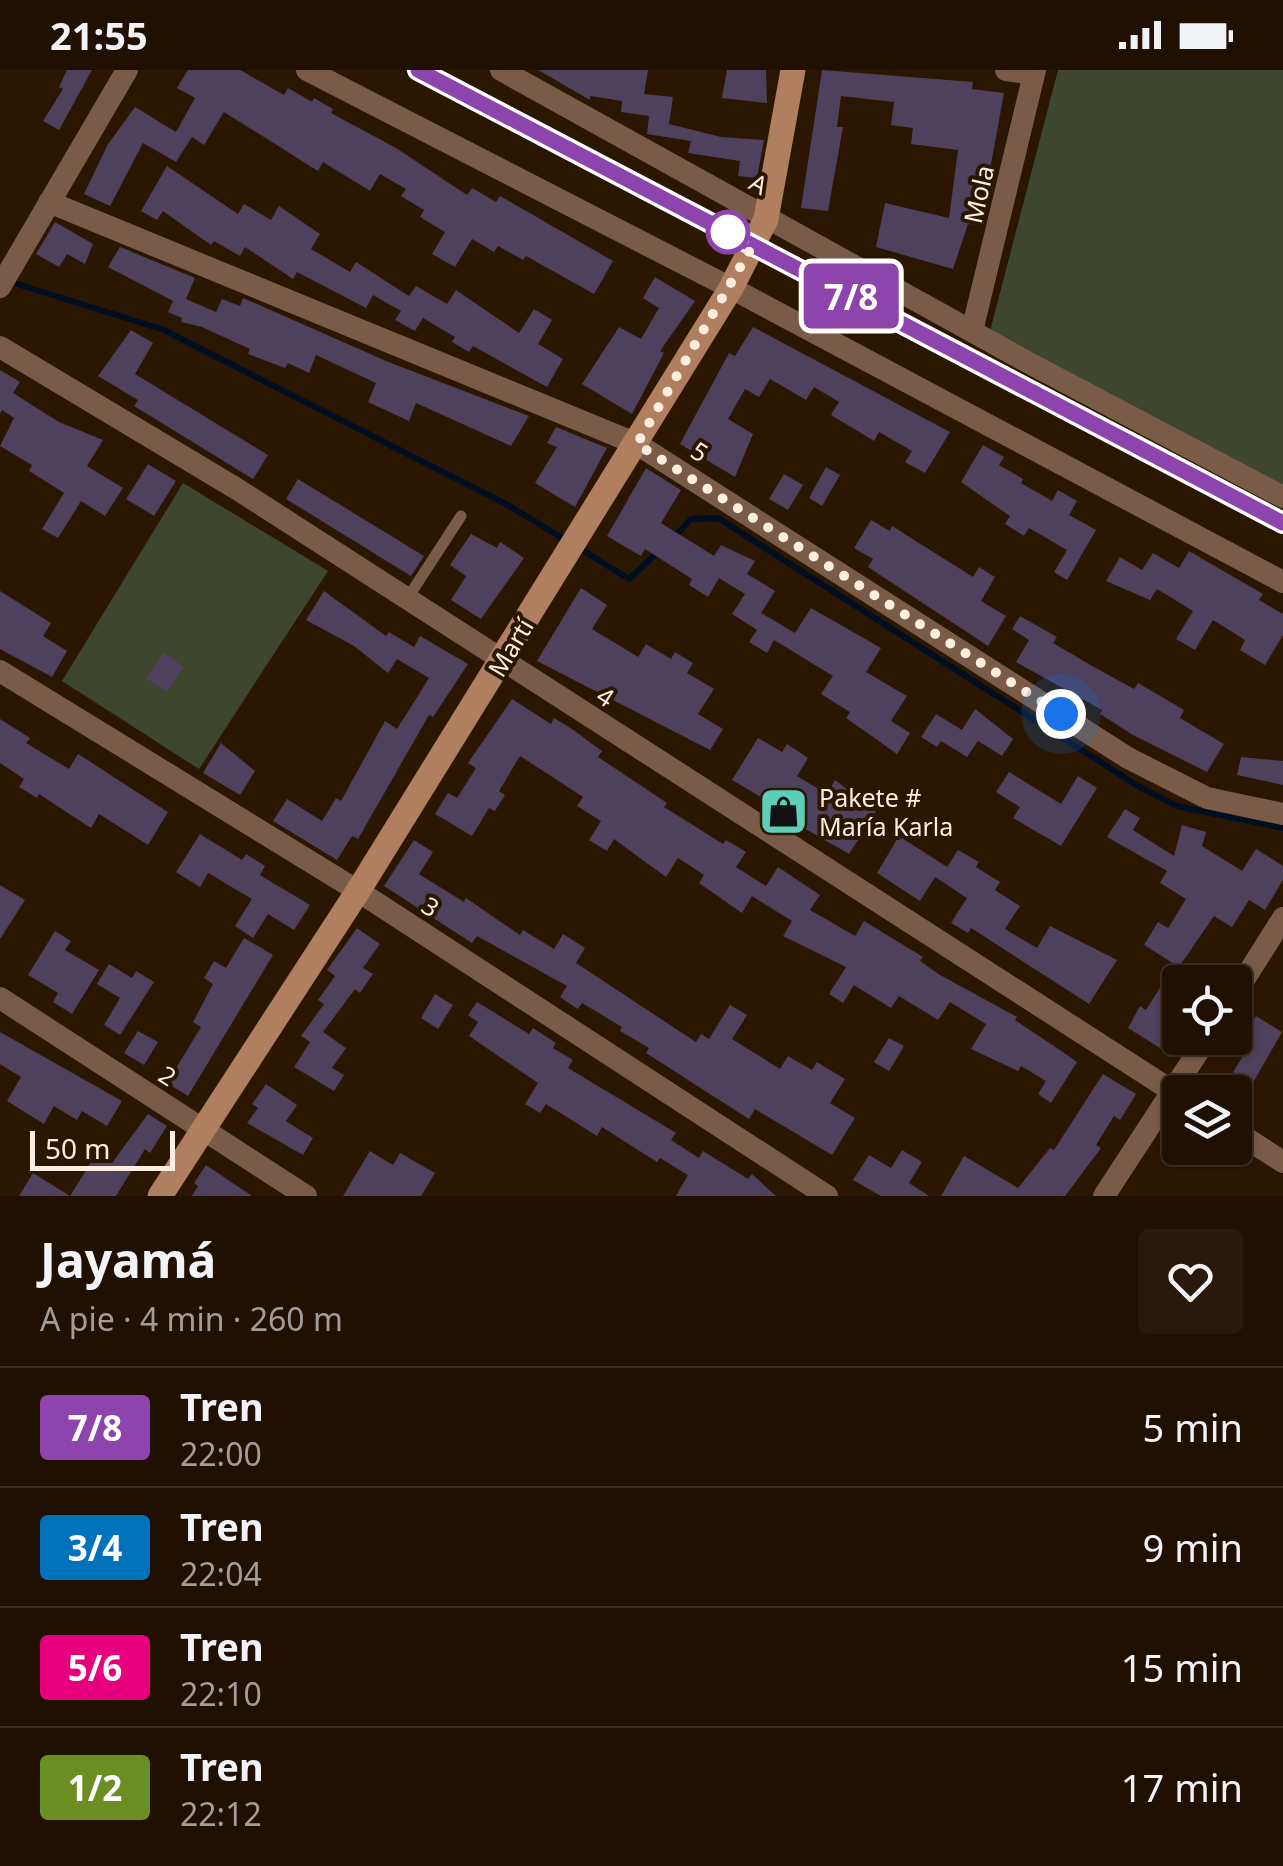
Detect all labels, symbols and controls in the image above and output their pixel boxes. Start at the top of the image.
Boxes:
text: 21:55 [50,9,148,61]
street label: Mola [955,162,1001,226]
street label: A [744,164,774,202]
unlabelled marker [707,211,749,253]
line badge: 7/8 [794,264,908,328]
text: 7/8 [824,273,878,320]
street label: 5 [685,433,715,469]
street label: Martí [479,611,541,683]
street label: 4 [591,678,621,714]
your location [1036,689,1086,739]
place label: Pakete # María Karla [819,780,953,843]
shop icon: Pakete # María Karla [758,785,810,837]
street label: 3 [416,888,446,924]
map controls [1162,965,1252,1165]
button: locate [1162,965,1252,1055]
street label: 2 [153,1057,183,1093]
button: layers [1162,1075,1252,1165]
scale bar [30,1126,175,1170]
text: 50 m [45,1129,111,1167]
text: Jayamá [40,1227,216,1292]
button: heart [1138,1229,1243,1334]
text: A pie · 4 min · 260 m [40,1297,343,1340]
text: Tren [180,1380,264,1432]
text: 5 min [1143,1401,1243,1453]
text: 7/8 [68,1404,122,1451]
text: 22:00 [180,1432,262,1475]
text: Tren [180,1500,264,1552]
text: 9 min [1143,1521,1243,1573]
text: 3/4 [68,1524,122,1571]
text: 22:04 [180,1552,262,1595]
text: Tren [180,1620,264,1672]
text: 15 min [1121,1641,1243,1693]
text: 5/6 [68,1644,122,1691]
text: 22:10 [180,1672,262,1715]
text: Tren [180,1740,264,1792]
text: 17 min [1121,1761,1243,1813]
text: 1/2 [68,1764,122,1811]
text: 22:12 [180,1792,262,1835]

